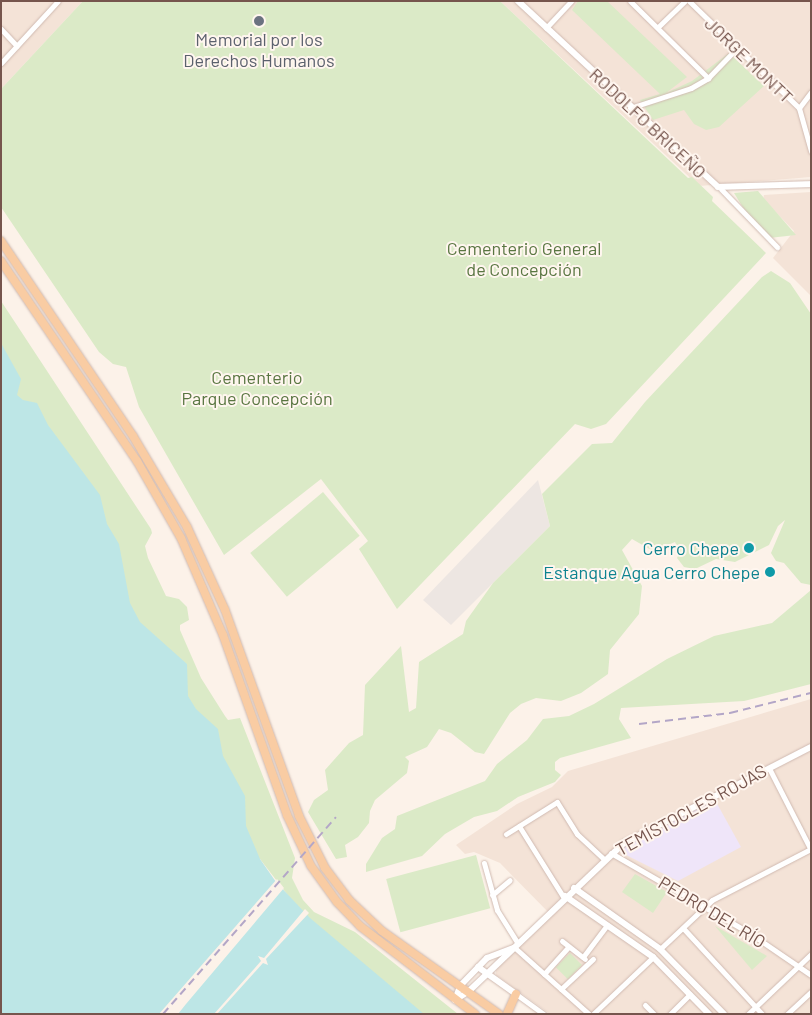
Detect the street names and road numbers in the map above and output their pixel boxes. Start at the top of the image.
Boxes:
street label: JORGE MONTT [700,12,798,108]
street label: RODOLFO BRICEÑO [585,63,711,183]
street label: TEMÍSTOCLES ROJAS [612,760,770,860]
street label: PEDRO DEL RÍO [654,872,770,952]

